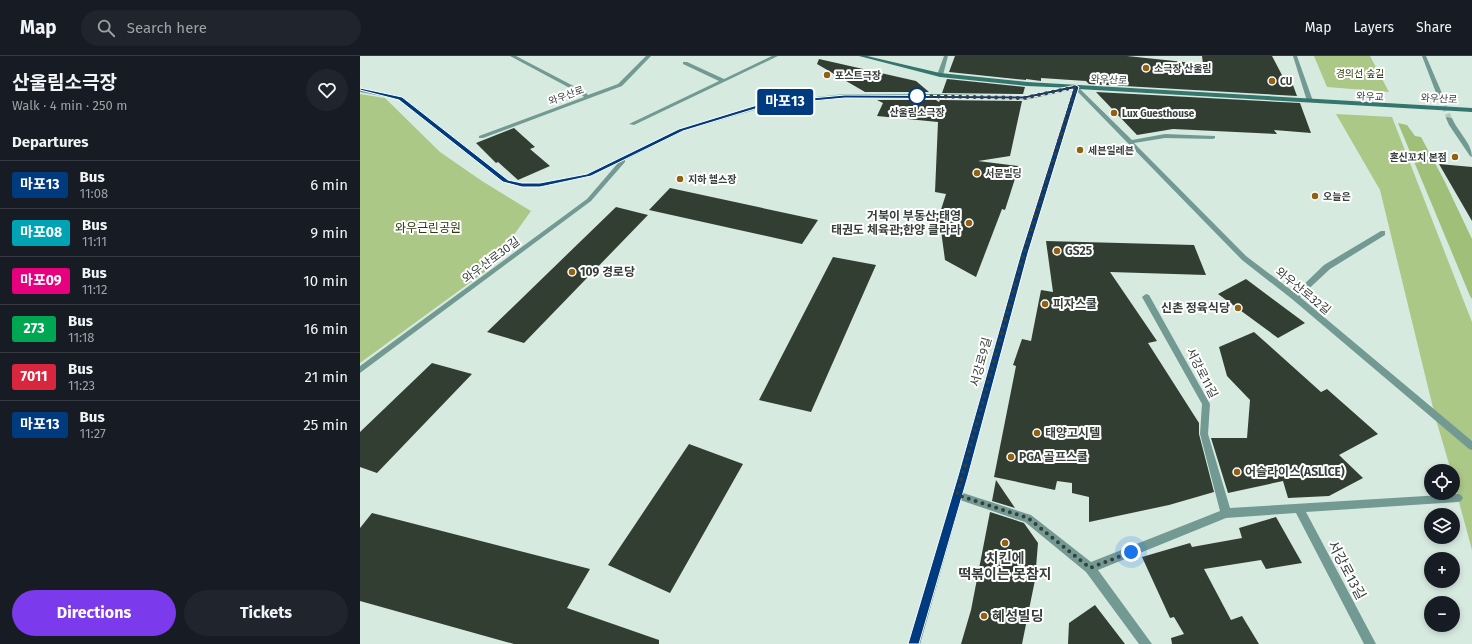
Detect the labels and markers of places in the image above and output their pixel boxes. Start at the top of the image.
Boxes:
marker: 소극장 산울림 [1141,63,1151,73]
place label: 소극장 산울림 [1154,63,1212,75]
marker: 포스트극장 [822,70,832,80]
place label: 포스트극장 [835,70,881,82]
marker: CU [1267,76,1277,86]
place label: CU [1280,76,1292,88]
marker: 산울림소극장 [908,87,926,105]
place label: 산울림소극장 [889,107,945,119]
marker: Lux Guesthouse [1109,108,1119,118]
place label: Lux Guesthouse [1122,108,1195,120]
marker: 세븐일레븐 [1075,145,1085,155]
place label: 세븐일레븐 [1088,145,1134,157]
place label: 혼신꼬치 본점 [1389,152,1447,164]
marker: 혼신꼬치 본점 [1450,152,1460,162]
marker: 서문빌딩 [972,168,982,178]
place label: 서문빌딩 [985,168,1022,180]
place label: 지하 헬스장 [688,173,736,186]
marker: 지하 헬스장 [675,174,685,184]
marker: 오늘은 [1310,191,1320,201]
place label: 오늘은 [1323,191,1351,203]
place label: 거북이 부동산;태영 태권도 체육관;한양 클라라 [831,209,961,237]
marker: 거북이 부동산;태영 태권도 체육관;한양 클라라 [964,218,974,228]
place label: GS25 [1065,244,1093,258]
marker: GS25 [1052,246,1062,256]
place label: 109 경로당 [580,265,635,279]
marker: 109 경로당 [567,267,577,277]
place label: 피자스쿨 [1053,297,1097,311]
marker: 피자스쿨 [1040,299,1050,309]
place label: 신촌 정육식당 [1161,301,1230,315]
marker: 신촌 정육식당 [1233,303,1243,313]
place label: 태양고시텔 [1045,426,1100,440]
marker: 태양고시텔 [1032,428,1042,438]
place label: PGA 골프스쿨 [1019,450,1088,464]
marker: PGA 골프스쿨 [1006,452,1016,462]
place label: 어슬라이스(ASLlCE) [1245,465,1345,479]
marker: 어슬라이스(ASLlCE) [1232,467,1242,477]
marker: 치킨에 떡볶이는 못참지 [1000,538,1010,548]
place label: 치킨에 떡볶이는 못참지 [958,550,1052,583]
place label: 혜성빌딩 [992,608,1044,625]
marker: 혜성빌딩 [979,611,989,621]

